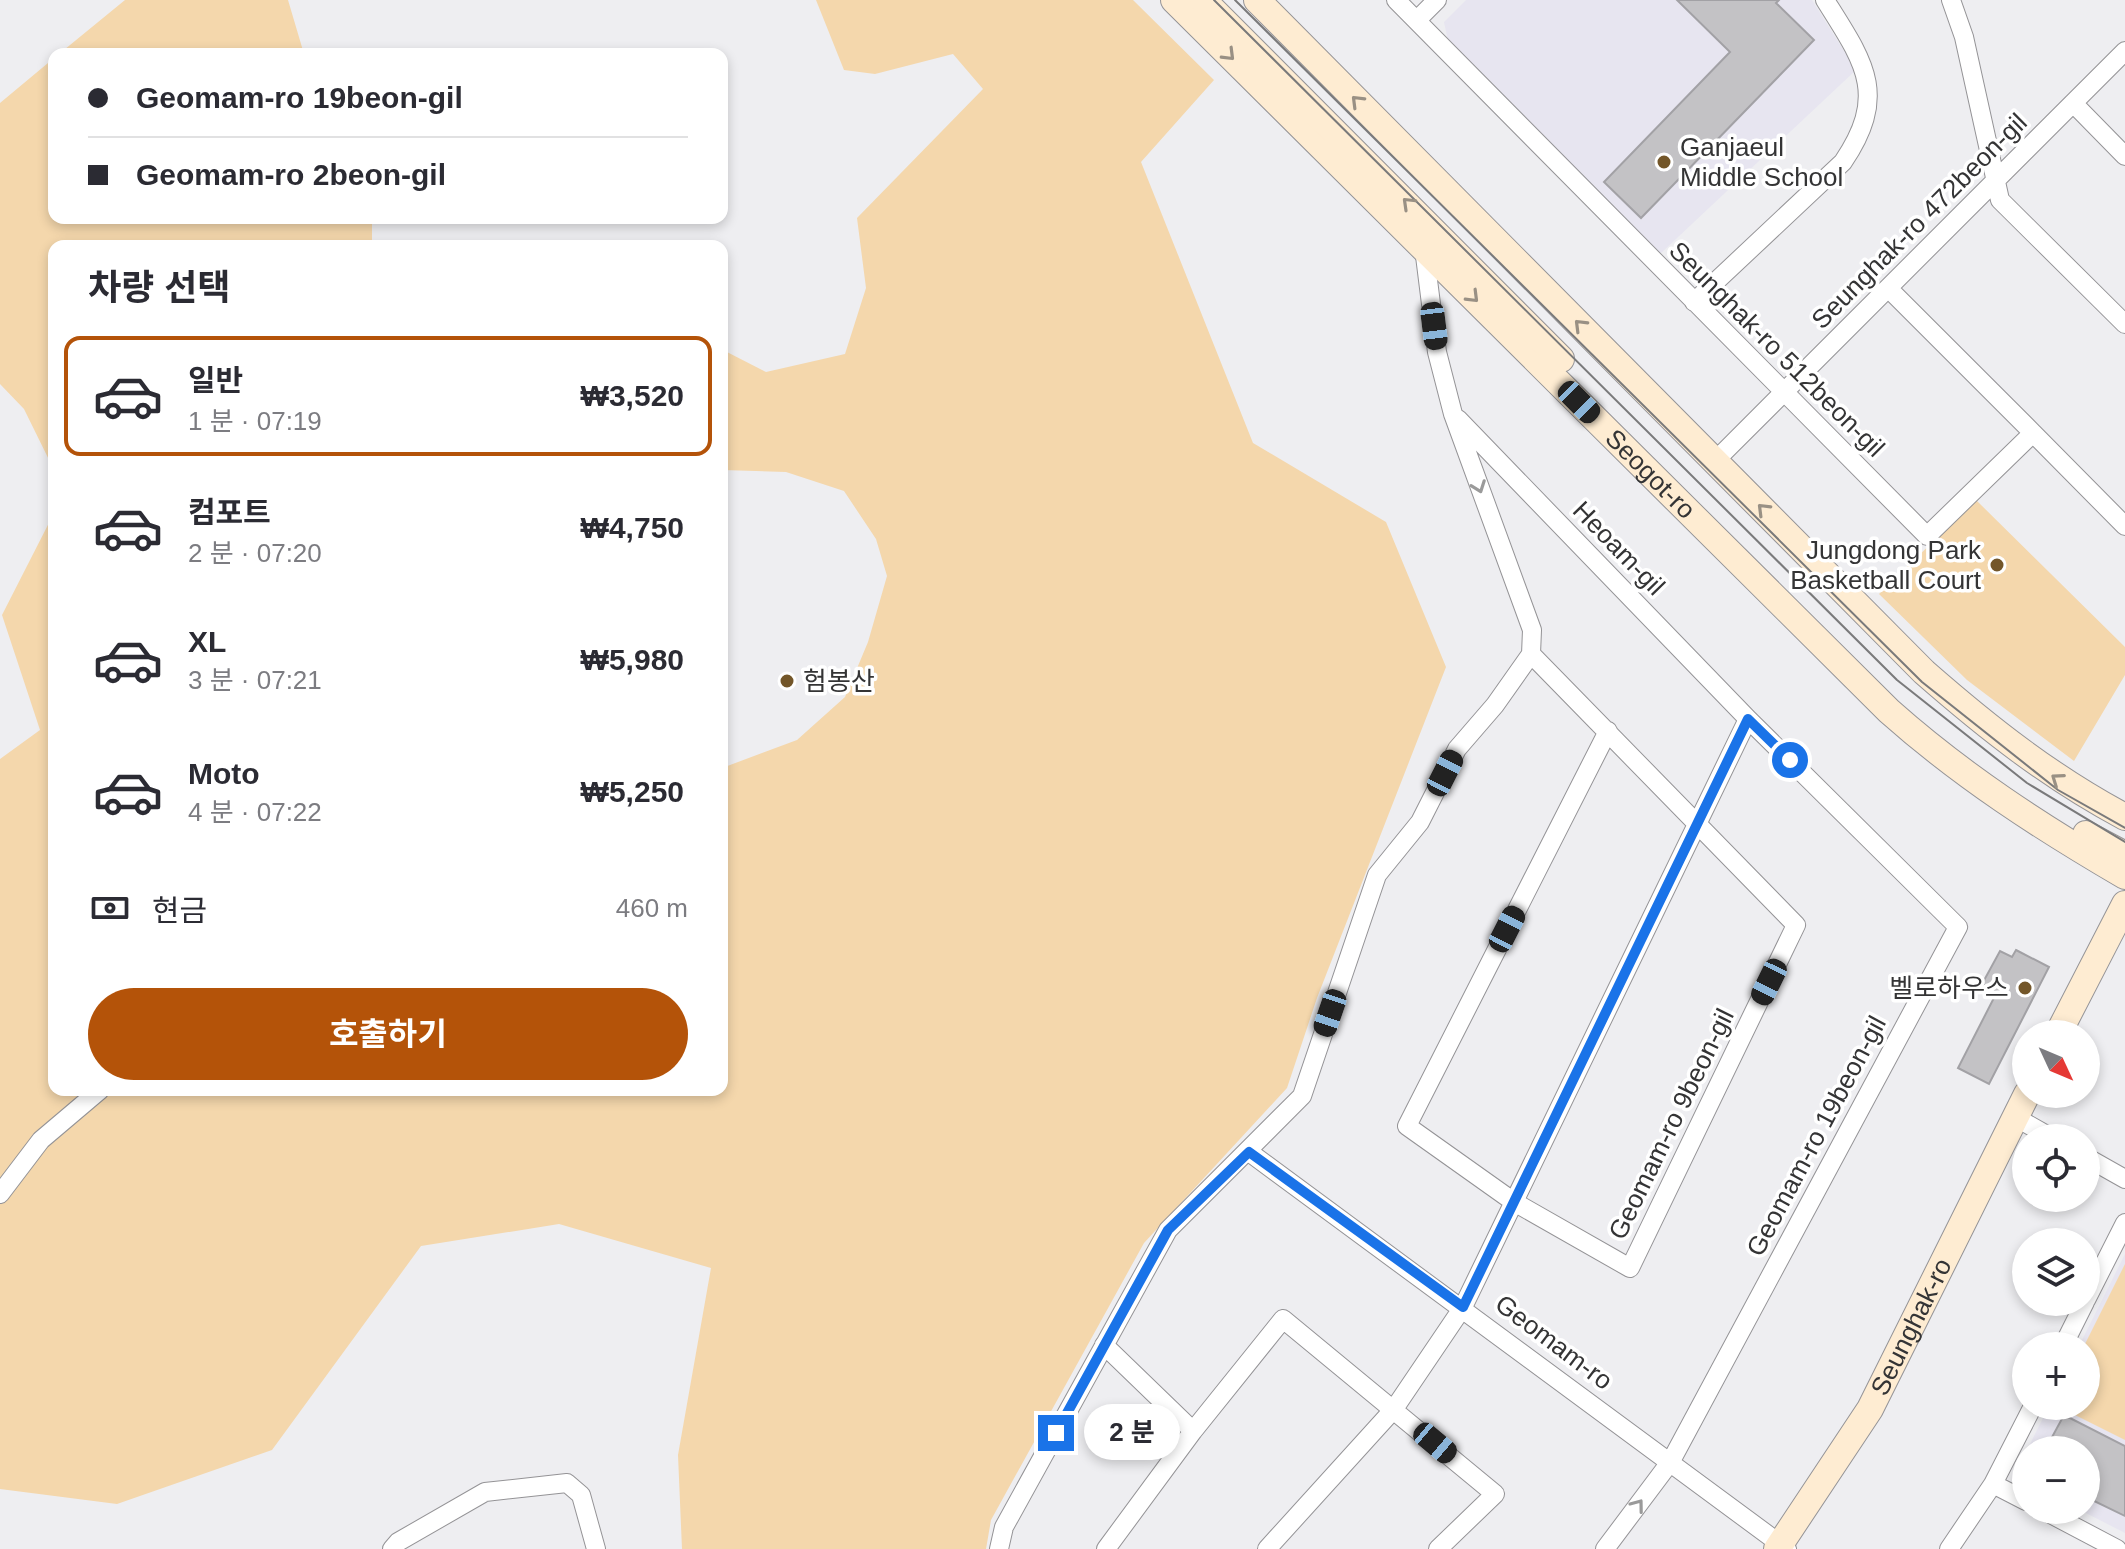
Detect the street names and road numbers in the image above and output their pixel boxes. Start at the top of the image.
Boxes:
street label: Seunghak-ro 472beon-gil [1805,107,2033,335]
street label: Seunghak-ro 512beon-gil [1663,235,1891,463]
street label: Seogot-ro [1599,423,1702,525]
street label: Heoam-gil [1567,495,1671,601]
street label: Geomam-ro 9beon-gil [1602,1004,1740,1244]
street label: Geomam-ro 19beon-gil [1740,1011,1892,1261]
street label: Seunghak-ro [1864,1253,1958,1400]
street label: Geomam-ro [1490,1288,1618,1396]

